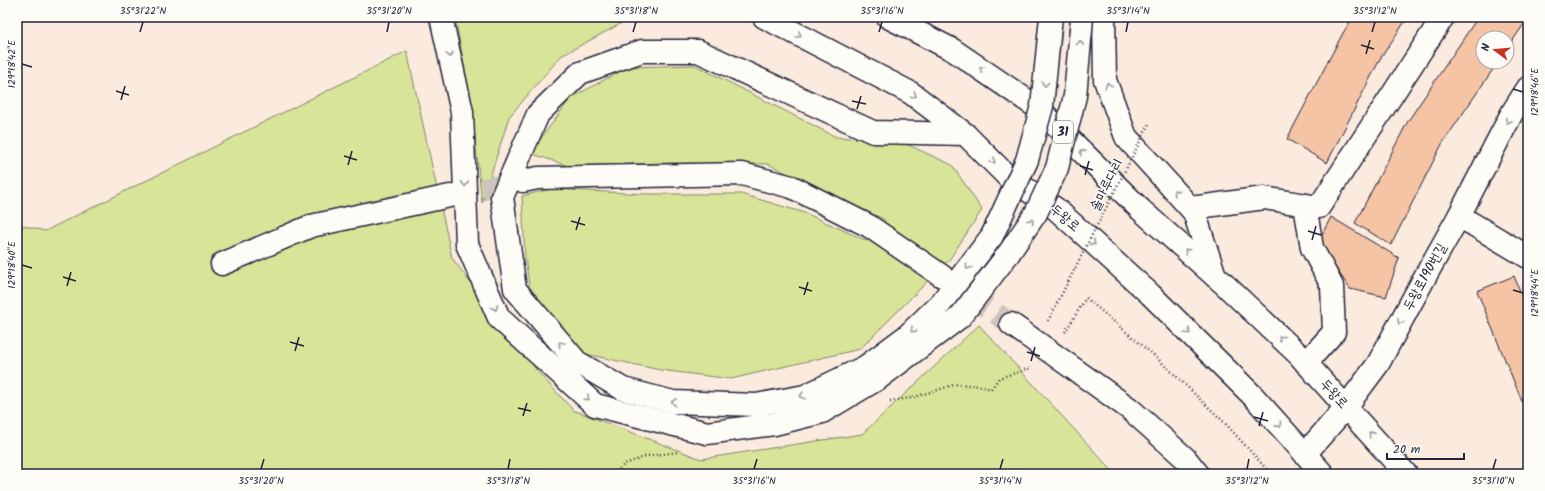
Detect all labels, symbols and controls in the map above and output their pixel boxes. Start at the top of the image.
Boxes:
text: 35°31'22"N [120,3,166,19]
text: 35°31'20"N [366,3,412,19]
text: 35°31'18"N [614,3,658,19]
text: 35°31'16"N [860,3,904,19]
text: 35°31'14"N [1106,3,1150,19]
text: 35°31'12"N [1353,3,1397,19]
one-way arrow [794,30,802,38]
north arrow [1475,30,1515,70]
text: 129°18'42"E [4,39,20,88]
one-way arrow [1075,40,1084,46]
text: N [1477,42,1496,53]
one-way arrow [445,52,453,58]
one-way arrow [980,67,987,74]
text: 129°18'46"E [1527,67,1543,116]
one-way arrow [1040,81,1049,87]
one-way arrow [1104,82,1112,89]
one-way arrow [909,90,916,97]
one-way arrow [1505,117,1513,124]
road number: 31 [1053,121,1073,143]
one-way arrow [1079,149,1087,157]
street label: 솔마루다리 [1084,155,1130,215]
one-way arrow [988,156,996,164]
one-way arrow [460,181,469,187]
one-way arrow [1174,190,1181,197]
street label: 두왕로 [1045,199,1085,237]
one-way arrow [1026,218,1033,225]
one-way arrow [1089,238,1096,245]
street label: 두왕로190번길 [1397,238,1453,315]
text: 129°18'40"E [4,240,20,289]
one-way arrow [1184,249,1191,256]
one-way arrow [966,262,973,269]
text: 129°18'44"E [1527,268,1543,317]
one-way arrow [490,304,498,311]
one-way arrow [1398,318,1405,325]
one-way arrow [910,325,918,333]
one-way arrow [1183,327,1191,335]
one-way arrow [1278,335,1286,343]
one-way arrow [559,341,566,348]
street label: 두왕로 [1315,374,1353,414]
one-way arrow [799,391,806,400]
one-way arrow [582,393,590,401]
one-way arrow [670,398,677,407]
one-way arrow [1274,420,1281,427]
one-way arrow [1368,431,1375,439]
scale bar [1387,435,1464,461]
text: 20 m [1393,440,1421,459]
text: 35°31'20"N [238,473,284,489]
text: 35°31'18"N [486,473,530,489]
text: 35°31'16"N [732,473,776,489]
text: 35°31'14"N [978,473,1022,489]
text: 35°31'12"N [1225,473,1269,489]
text: 35°31'10"N [1472,473,1515,489]

